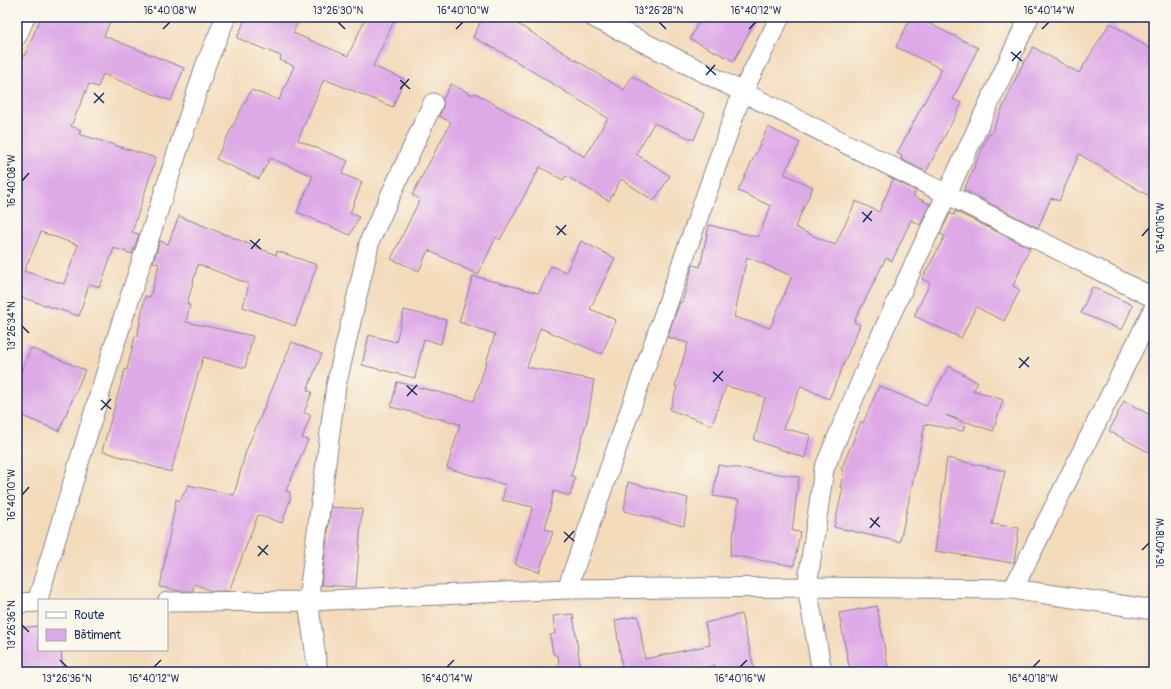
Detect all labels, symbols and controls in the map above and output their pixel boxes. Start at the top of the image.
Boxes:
text: 16°40'08"W [143,5,197,17]
text: 13°26'30"N [313,5,363,17]
text: 16°40'10"W [437,5,489,17]
text: 13°26'28"N [635,5,684,17]
text: 16°40'12"W [731,5,782,17]
text: 16°40'14"W [1023,5,1075,17]
text: 16°40'08"W [6,154,18,208]
text: 16°40'16"W [1155,202,1167,254]
text: 13°26'34"N [6,301,18,351]
text: 16°40'10"W [6,469,18,521]
text: 16°40'18"W [1155,517,1167,568]
legend [38,599,168,651]
text: 13°26'36"N [6,600,18,650]
text: Route [74,608,104,623]
text: Bâtiment [74,628,121,643]
text: 13°26'36"N [42,673,92,685]
text: 16°40'12"W [129,673,180,685]
text: 16°40'14"W [421,673,473,685]
text: 16°40'16"W [714,673,766,685]
text: 16°40'18"W [1008,673,1059,685]

